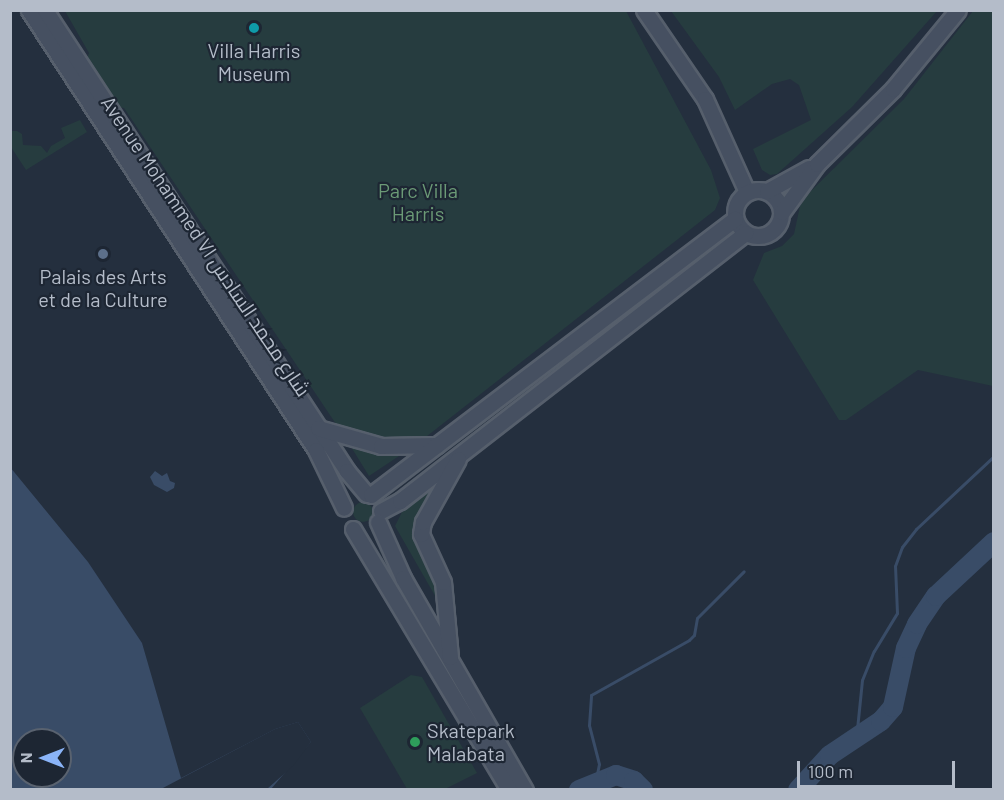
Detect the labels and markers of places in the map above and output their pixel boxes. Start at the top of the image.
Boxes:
marker: Villa Harris Museum [247,21,261,35]
place label: Villa Harris Museum [208,38,300,85]
marker: Palais des Arts et de la Culture [96,247,110,261]
place label: Palais des Arts et de la Culture [38,264,168,311]
place label: Skatepark Malabata [427,718,515,765]
marker: Skatepark Malabata [408,735,422,749]

